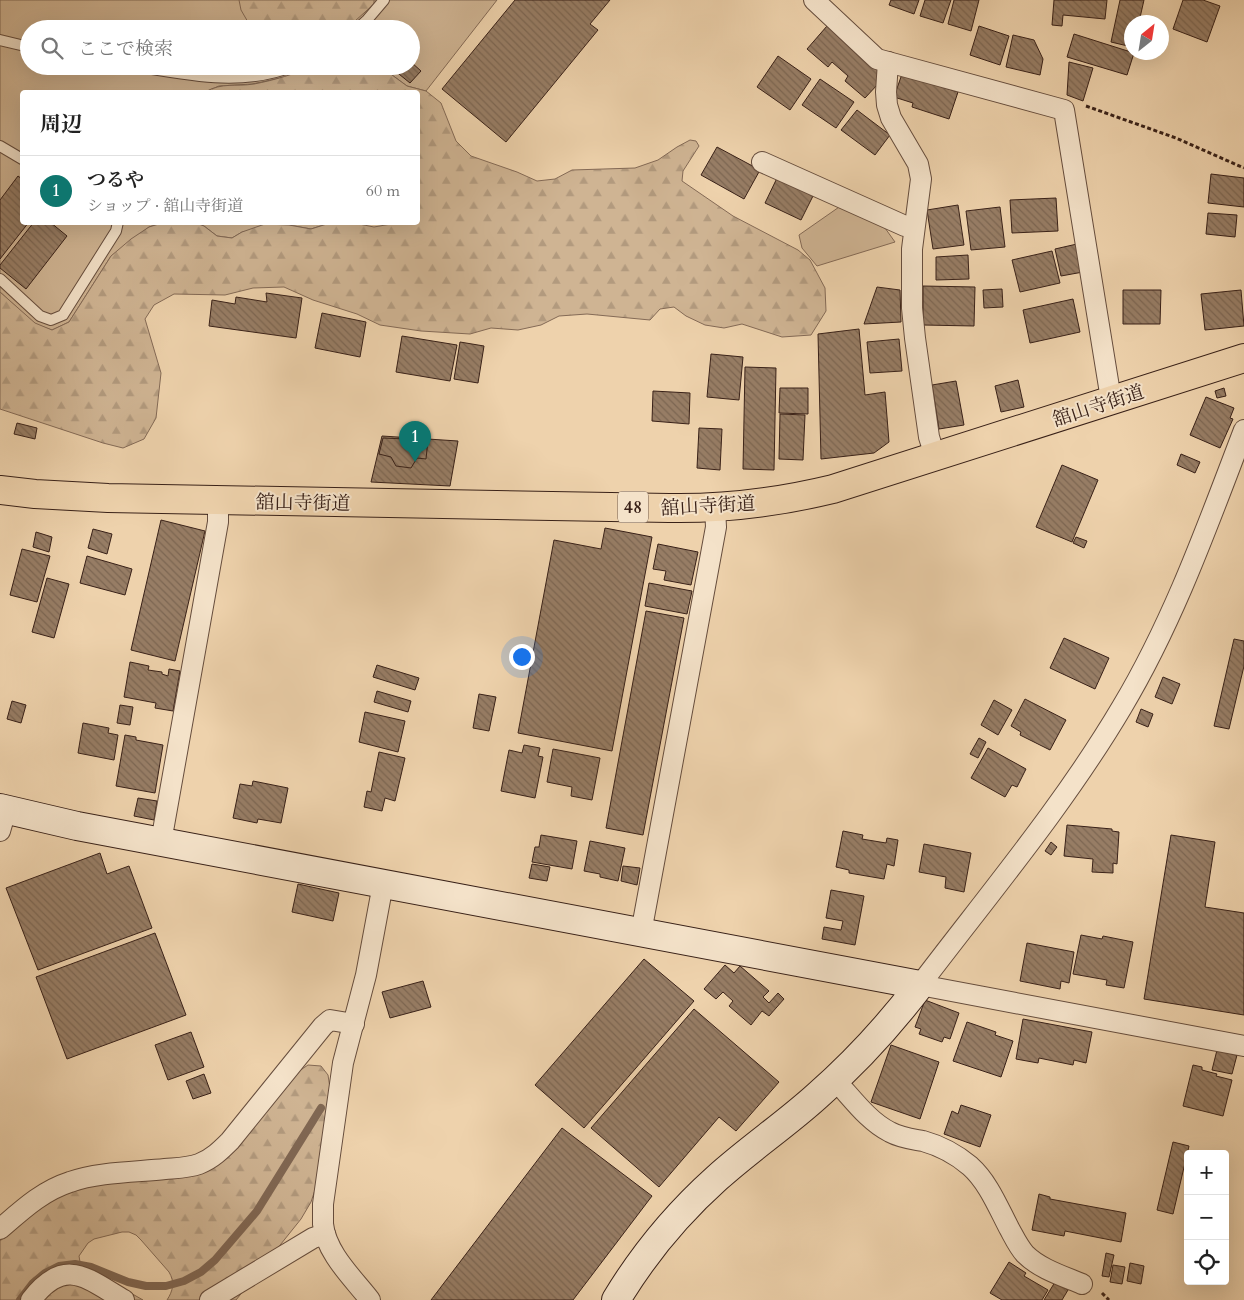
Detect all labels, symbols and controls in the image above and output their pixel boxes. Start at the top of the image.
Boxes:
north arrow [1124,15,1169,60]
search box [20,20,420,75]
icon: search [38,34,66,62]
text: ここで検索 [78,36,173,62]
text: 周辺 [40,110,82,139]
text: つるや [87,167,144,193]
text: 1 [52,180,60,202]
text: 60 m [366,180,400,202]
text: ショップ · 舘山寺街道 [87,195,243,217]
street label: 舘山寺街道 [1049,379,1148,433]
pin: 1 [399,421,431,462]
street label: 舘山寺街道 [255,489,351,517]
street label: 舘山寺街道 [660,491,756,521]
road number: 48 [618,492,648,522]
your location [509,644,535,670]
map controls [1184,1150,1229,1285]
button: + [1184,1150,1229,1195]
button: − [1184,1195,1229,1240]
button: locate [1184,1240,1229,1285]

